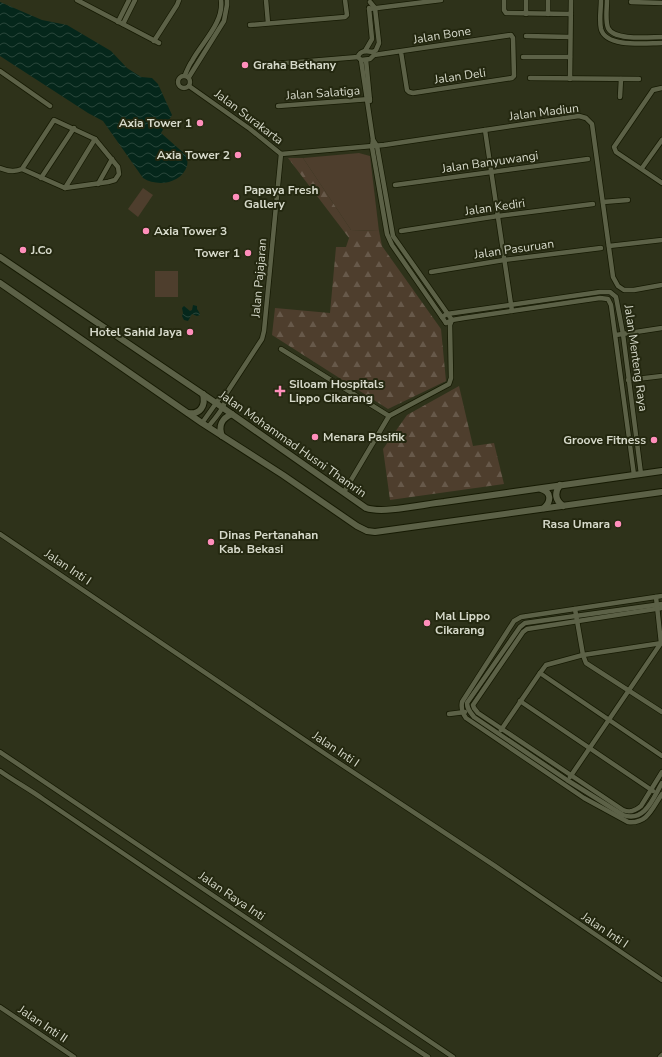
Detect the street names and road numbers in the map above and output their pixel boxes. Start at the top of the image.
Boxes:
street label: Jalan Bone [411,23,472,48]
street label: Jalan Deli [432,64,487,88]
street label: Jalan Salatiga [284,82,361,104]
street label: Jalan Surakarta [211,85,287,148]
street label: Jalan Madiun [507,100,580,124]
street label: Jalan Banyuwangi [440,147,539,177]
street label: Jalan Kediri [463,195,526,219]
street label: Jalan Pasuruan [472,235,555,263]
street label: Jalan Pajajaran [247,238,270,319]
street label: Jalan Menteng Raya [620,303,651,412]
street label: Jalan Mohammad Husni Thamrin [215,386,370,501]
street label: Jalan Inti I [41,545,94,588]
street label: Jalan Inti I [309,727,362,770]
street label: Jalan Raya Inti [195,867,268,924]
street label: Jalan Inti I [578,908,631,951]
street label: Jalan Inti II [14,1001,71,1046]

